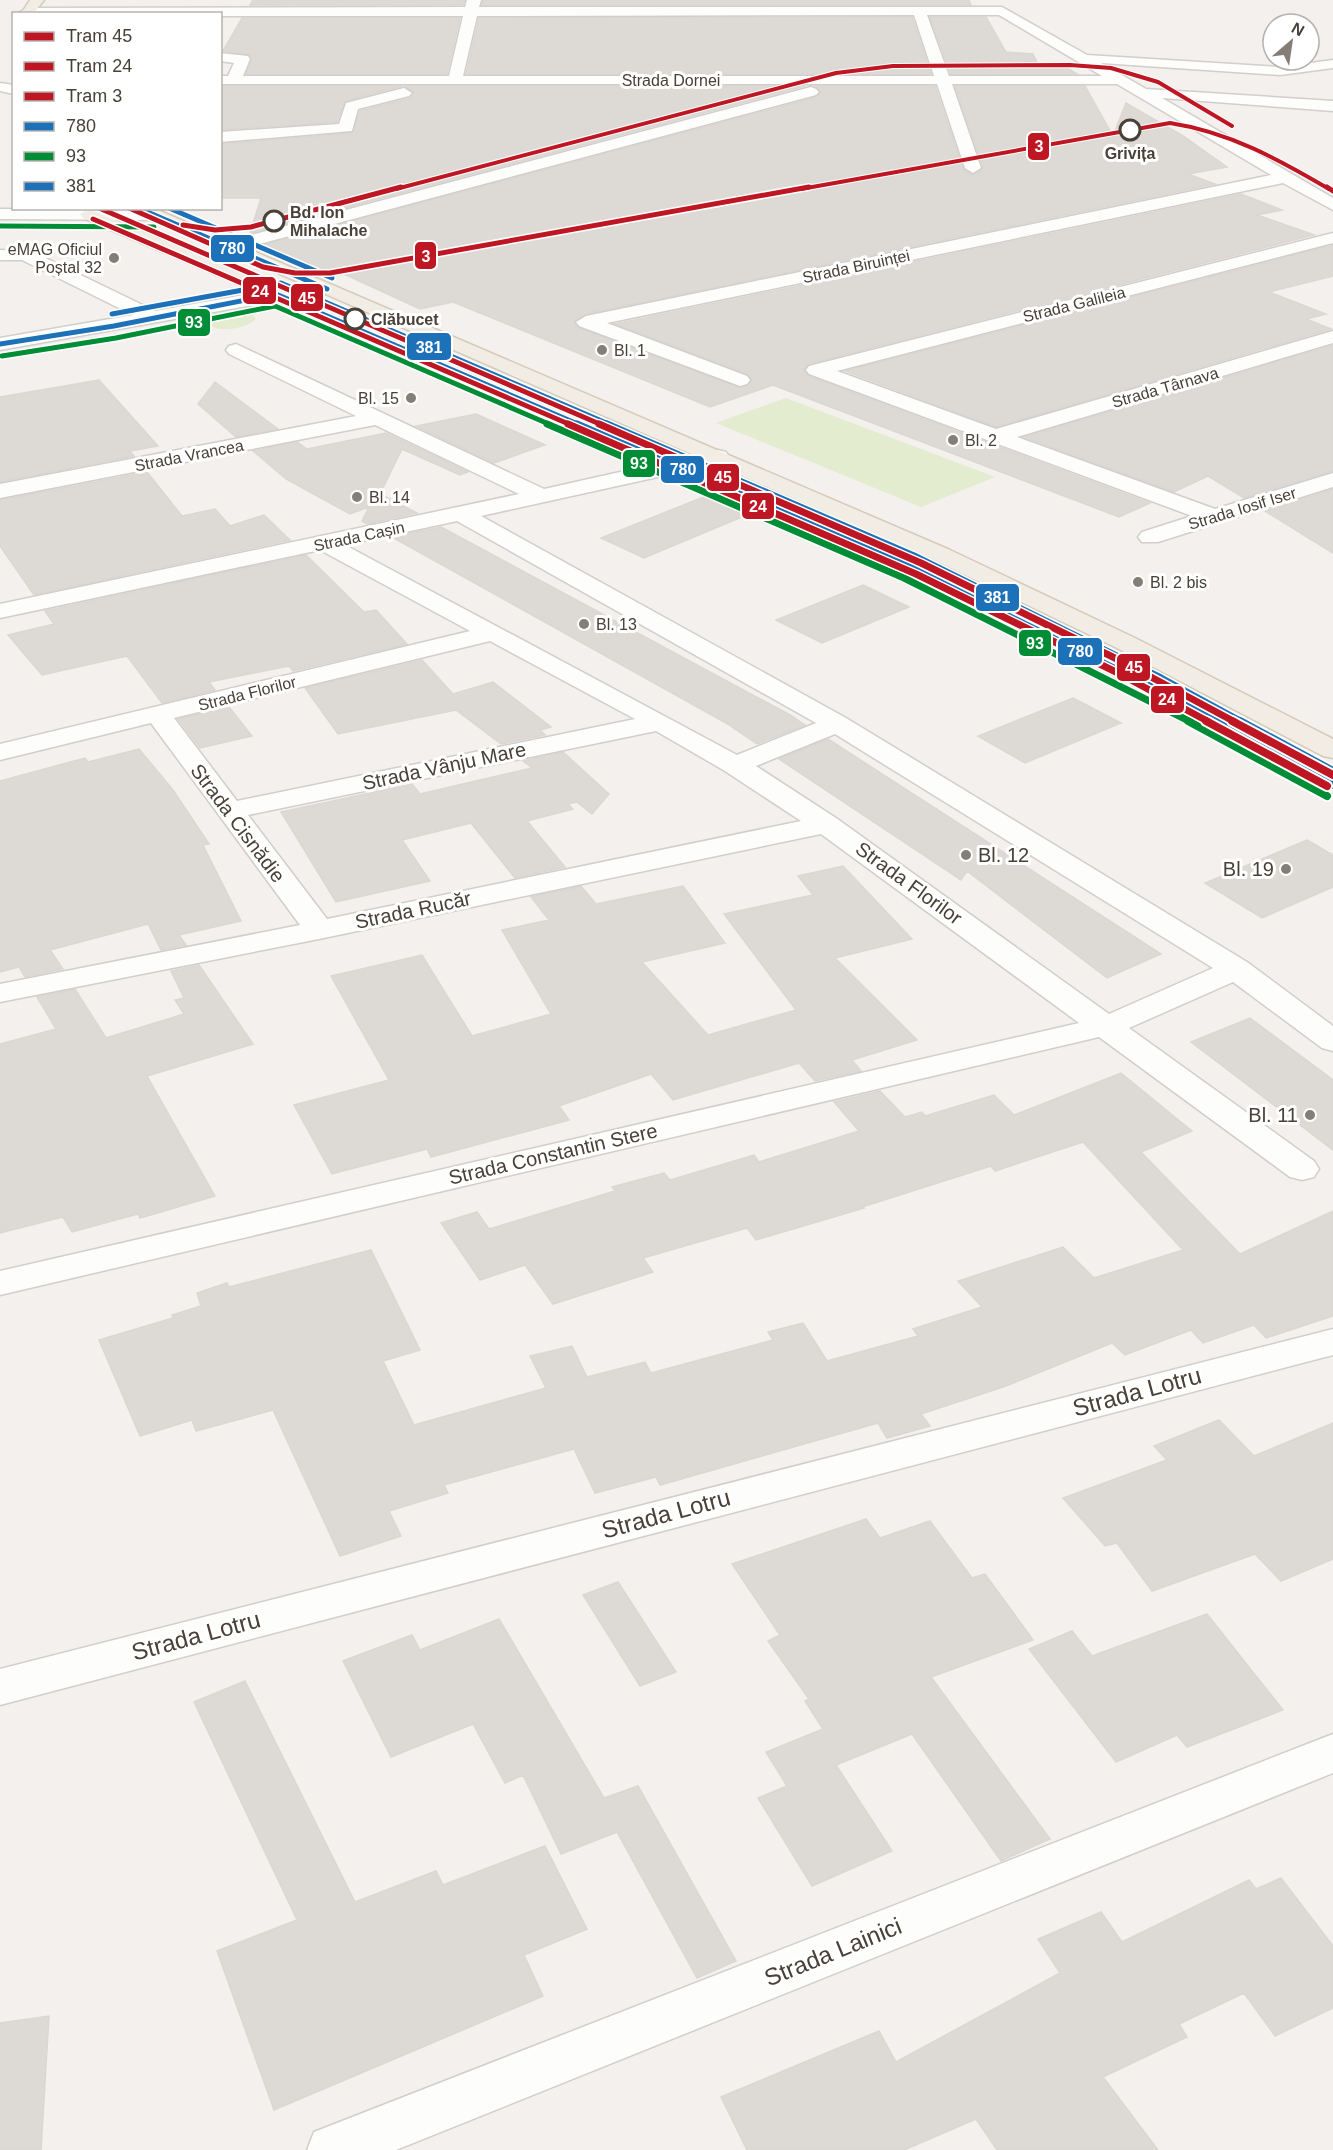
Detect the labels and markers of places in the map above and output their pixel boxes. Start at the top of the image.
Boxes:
marker: Grivița [1119,119,1141,141]
place label: Grivița [1105,145,1155,162]
place label: Bd. Ion Mihalache [290,204,367,239]
marker: Bd. Ion Mihalache [263,210,285,232]
place label: eMAG Oficiul Poștal 32 [8,241,102,276]
marker: eMAG Oficiul Poștal 32 [107,251,121,265]
marker: Clăbucet [344,308,366,330]
place label: Clăbucet [371,311,439,328]
place label: Bl. 1 [614,342,646,359]
marker: Bl. 1 [595,343,609,357]
place label: Bl. 15 [358,390,399,407]
marker: Bl. 15 [404,391,418,405]
place label: Bl. 2 [965,432,997,449]
marker: Bl. 2 [946,433,960,447]
place label: Bl. 14 [369,489,410,506]
marker: Bl. 14 [350,490,364,504]
place label: Bl. 2 bis [1150,574,1207,591]
marker: Bl. 2 bis [1131,575,1145,589]
place label: Bl. 13 [596,616,637,633]
marker: Bl. 13 [577,617,591,631]
place label: Bl. 12 [978,844,1029,866]
marker: Bl. 12 [959,848,973,862]
place label: Bl. 19 [1223,858,1274,880]
marker: Bl. 19 [1279,862,1293,876]
place label: Bl. 11 [1248,1104,1298,1126]
marker: Bl. 11 [1303,1108,1317,1122]

